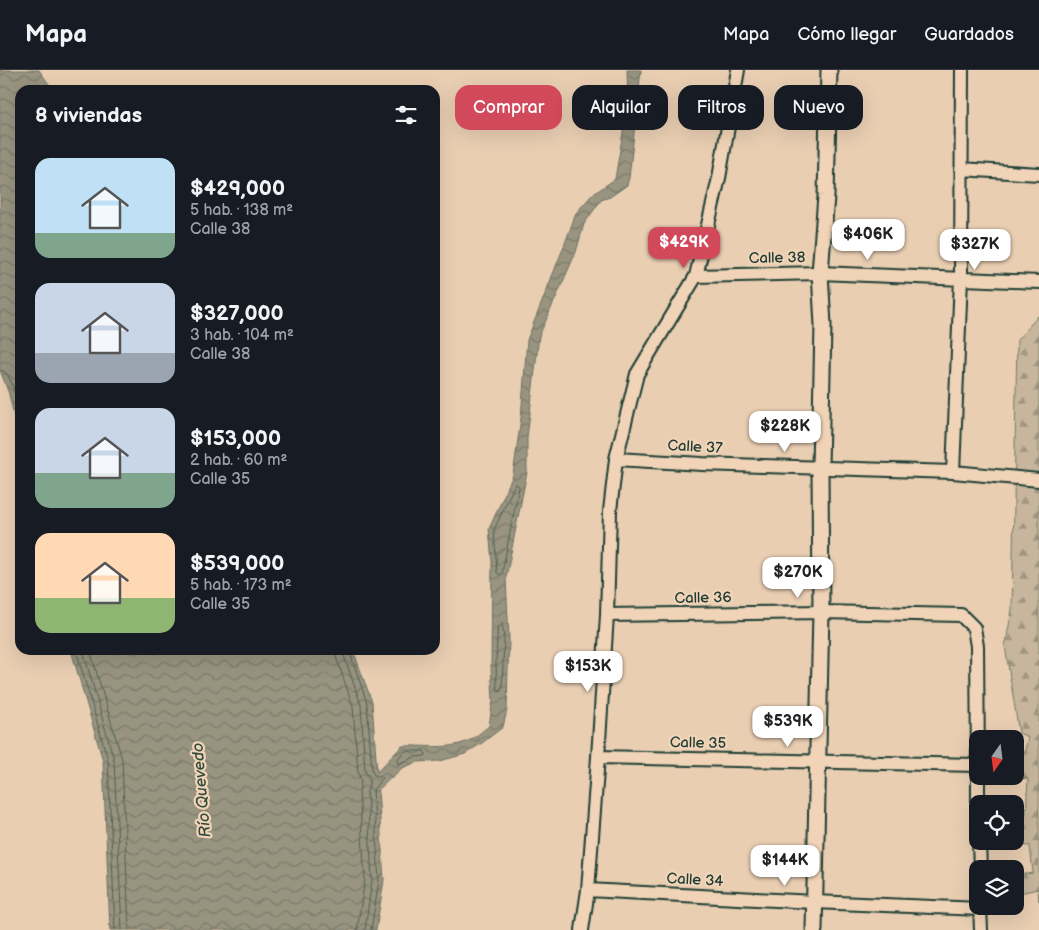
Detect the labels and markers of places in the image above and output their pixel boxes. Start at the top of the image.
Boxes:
pin: $406K [833,218,903,261]
pin: $429K [649,226,719,269]
pin: $327K [940,228,1010,271]
pin: $228K [750,410,820,453]
pin: $270K [763,556,833,599]
pin: $153K [553,650,623,693]
pin: $539K [753,706,823,748]
pin: $144K [750,844,820,887]

